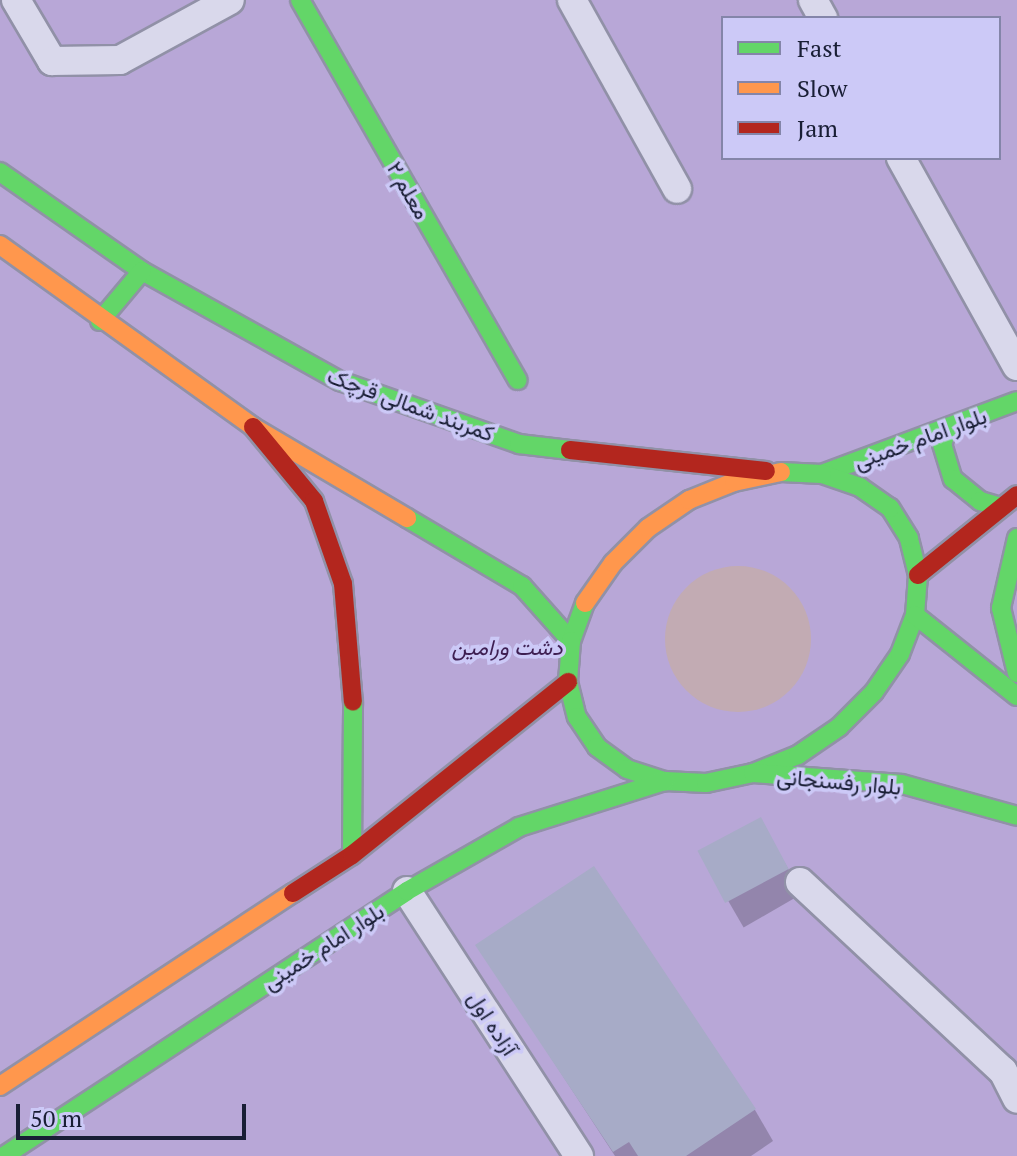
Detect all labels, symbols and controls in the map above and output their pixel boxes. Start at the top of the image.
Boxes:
legend [721,16,1001,160]
text: Fast [797,32,841,64]
text: Slow [797,72,848,104]
text: Jam [797,112,838,144]
street label: معلم ۲ [382,157,436,223]
street label: کمربند شمالی قرچک [324,362,498,446]
street label: بلوار امام خمینی [850,402,990,474]
park label: دشت ورامین [452,634,562,660]
street label: بلوار رفسنجانی [776,762,902,800]
street label: بلوار امام خمینی [257,897,389,995]
street label: آزاده اول [463,986,523,1060]
scale bar [20,1088,250,1138]
text: 50 m [30,1102,82,1134]

